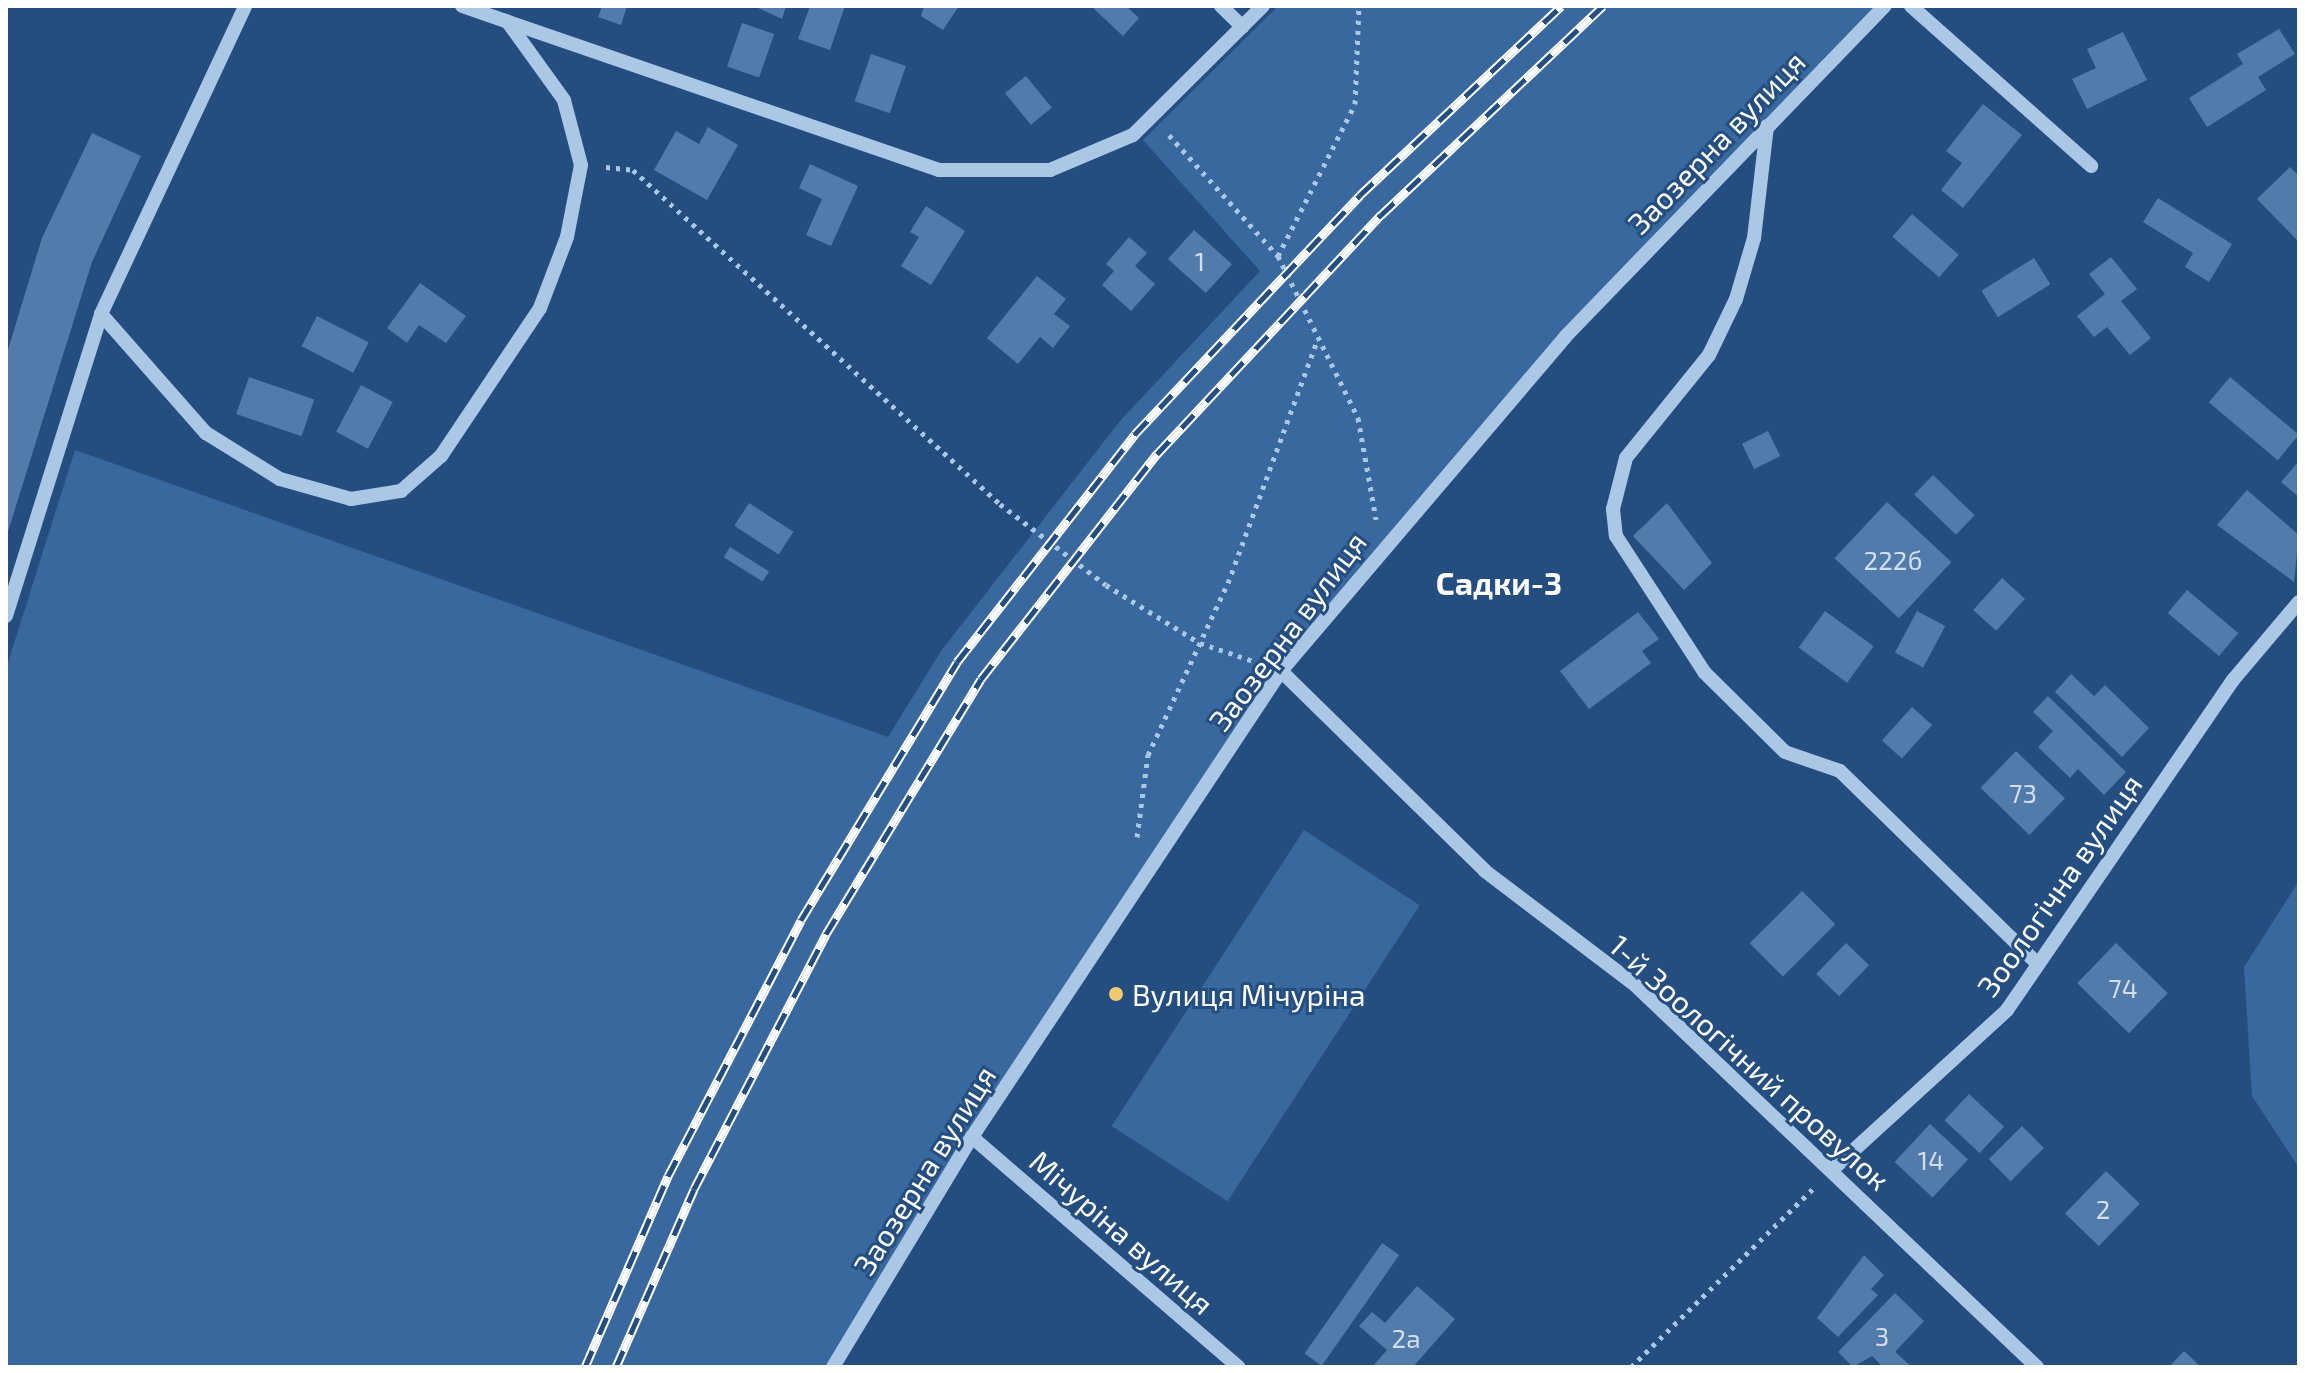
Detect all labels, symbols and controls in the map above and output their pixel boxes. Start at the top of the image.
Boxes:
street label: Заозерна вулиця [1620,43,1812,241]
house number: 1 [1195,245,1205,277]
street label: Заозерна вулиця [1201,525,1373,737]
house number: 222б [1864,544,1922,576]
district label: Садки-3 [1436,563,1562,601]
street label: Зоологічна вулиця [1969,767,2149,1003]
house number: 73 [2009,777,2037,809]
street label: 1-й Зоологічний провулок [1603,927,1897,1197]
house number: 74 [2108,972,2138,1004]
place label: Вулиця Мічуріна [1132,976,1366,1012]
marker: Вулиця Мічуріна [1107,985,1125,1003]
street label: Заозерна вулиця [845,1059,1003,1281]
street label: Мічуріна вулиця [1023,1142,1221,1322]
house number: 14 [1918,1144,1944,1176]
house number: 2 [2096,1193,2110,1225]
house number: 3 [1875,1320,1889,1352]
house number: 2а [1392,1322,1420,1354]

